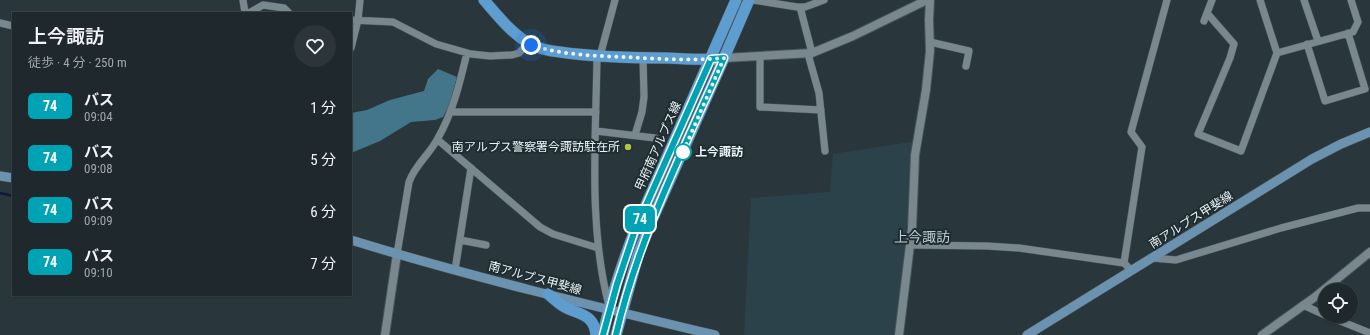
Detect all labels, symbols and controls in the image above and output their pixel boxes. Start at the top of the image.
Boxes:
text: 上今諏訪 [28,25,104,48]
button: heart [294,25,336,67]
your location [521,35,541,55]
text: 徒歩 · 4 分 · 250 m [28,55,127,70]
text: バス [84,91,114,109]
text: 74 [43,98,57,114]
text: 1 分 [310,99,336,117]
street label: 甲府南アルプス線 [632,99,684,193]
text: 09:04 [84,109,113,124]
place label: 南アルプス警察署今諏訪駐在所 [452,140,620,154]
marker: 南アルプス警察署今諏訪駐在所 [623,142,633,152]
text: バス [84,143,114,161]
marker: 上今諏訪 [674,143,692,161]
place label: 上今諏訪 [695,145,743,159]
text: 74 [43,150,57,166]
text: 5 分 [310,151,336,169]
text: 09:08 [84,161,113,176]
street label: 南アルプス甲斐線 [1147,189,1235,251]
text: バス [84,195,114,213]
text: 74 [43,202,57,218]
text: 6 分 [310,203,336,221]
line badge: 74 [622,206,658,232]
text: 74 [633,211,647,227]
text: 09:09 [84,213,113,228]
district label: 上今諏訪 [894,229,950,245]
text: バス [84,247,114,265]
text: 74 [43,254,57,270]
text: 7 分 [310,255,336,273]
street label: 南アルプス甲斐線 [487,259,583,297]
text: 09:10 [84,265,113,280]
map controls [1318,283,1358,323]
button: locate [1318,283,1358,323]

